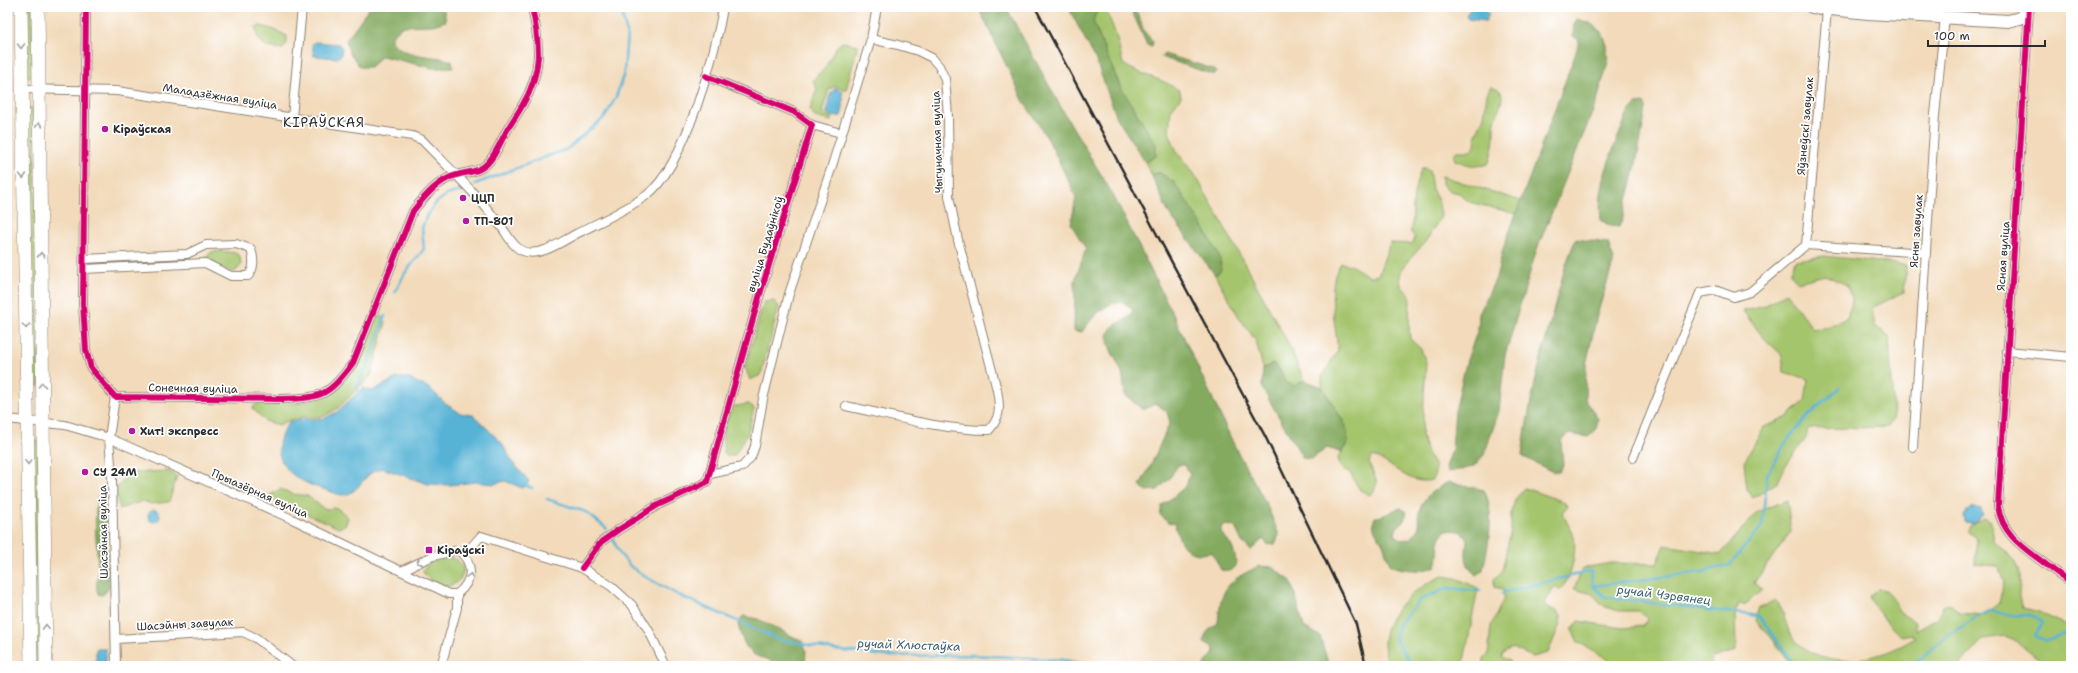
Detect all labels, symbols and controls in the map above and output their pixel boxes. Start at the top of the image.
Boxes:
scale bar [1928,22,2045,48]
text: 100 m [1934,28,1970,44]
one-way arrow [17,43,25,49]
street label: Яўзнеўскі завулак [1794,76,1817,176]
street label: Маладзёжная вуліца [162,80,278,113]
street label: Чыгуначная вуліца [928,90,947,193]
district label: КІРАЎСКАЯ [283,113,365,131]
one-way arrow [35,122,43,128]
place label: Кіраўская [113,122,172,137]
marker: Кіраўская [100,124,110,134]
one-way arrow [19,173,27,179]
place label: ЦЦП [471,191,495,206]
marker: ЦЦП [458,193,468,203]
street label: вуліца Будаўнікоў [744,194,787,294]
street label: Ясны завулак [1906,194,1927,268]
place label: ТП-801 [474,214,513,229]
marker: ТП-801 [461,216,471,226]
street label: Ясная вуліца [1994,220,2013,291]
one-way arrow [37,252,45,258]
one-way arrow [21,323,30,329]
street label: Сонечная вуліца [148,380,238,397]
one-way arrow [38,382,46,388]
place label: Хит! экспресс [140,424,219,439]
marker: Хит! экспресс [127,426,137,436]
one-way arrow [24,459,33,465]
place label: СУ 24М [93,465,137,480]
street label: Прыазёрная вуліца [209,465,311,522]
marker: СУ 24М [80,467,90,477]
street label: Шасэйная вуліца [95,485,112,579]
place label: Кіраўскі [437,543,485,558]
marker: Кіраўскі [424,545,434,555]
one-way arrow [416,557,423,565]
one-way arrow [465,572,473,579]
water label: ручай Чэрвянец [1615,581,1712,609]
street label: Шасэйны завулак [136,614,234,635]
one-way arrow [42,624,50,630]
water label: ручай Хлюстаўка [856,635,961,655]

